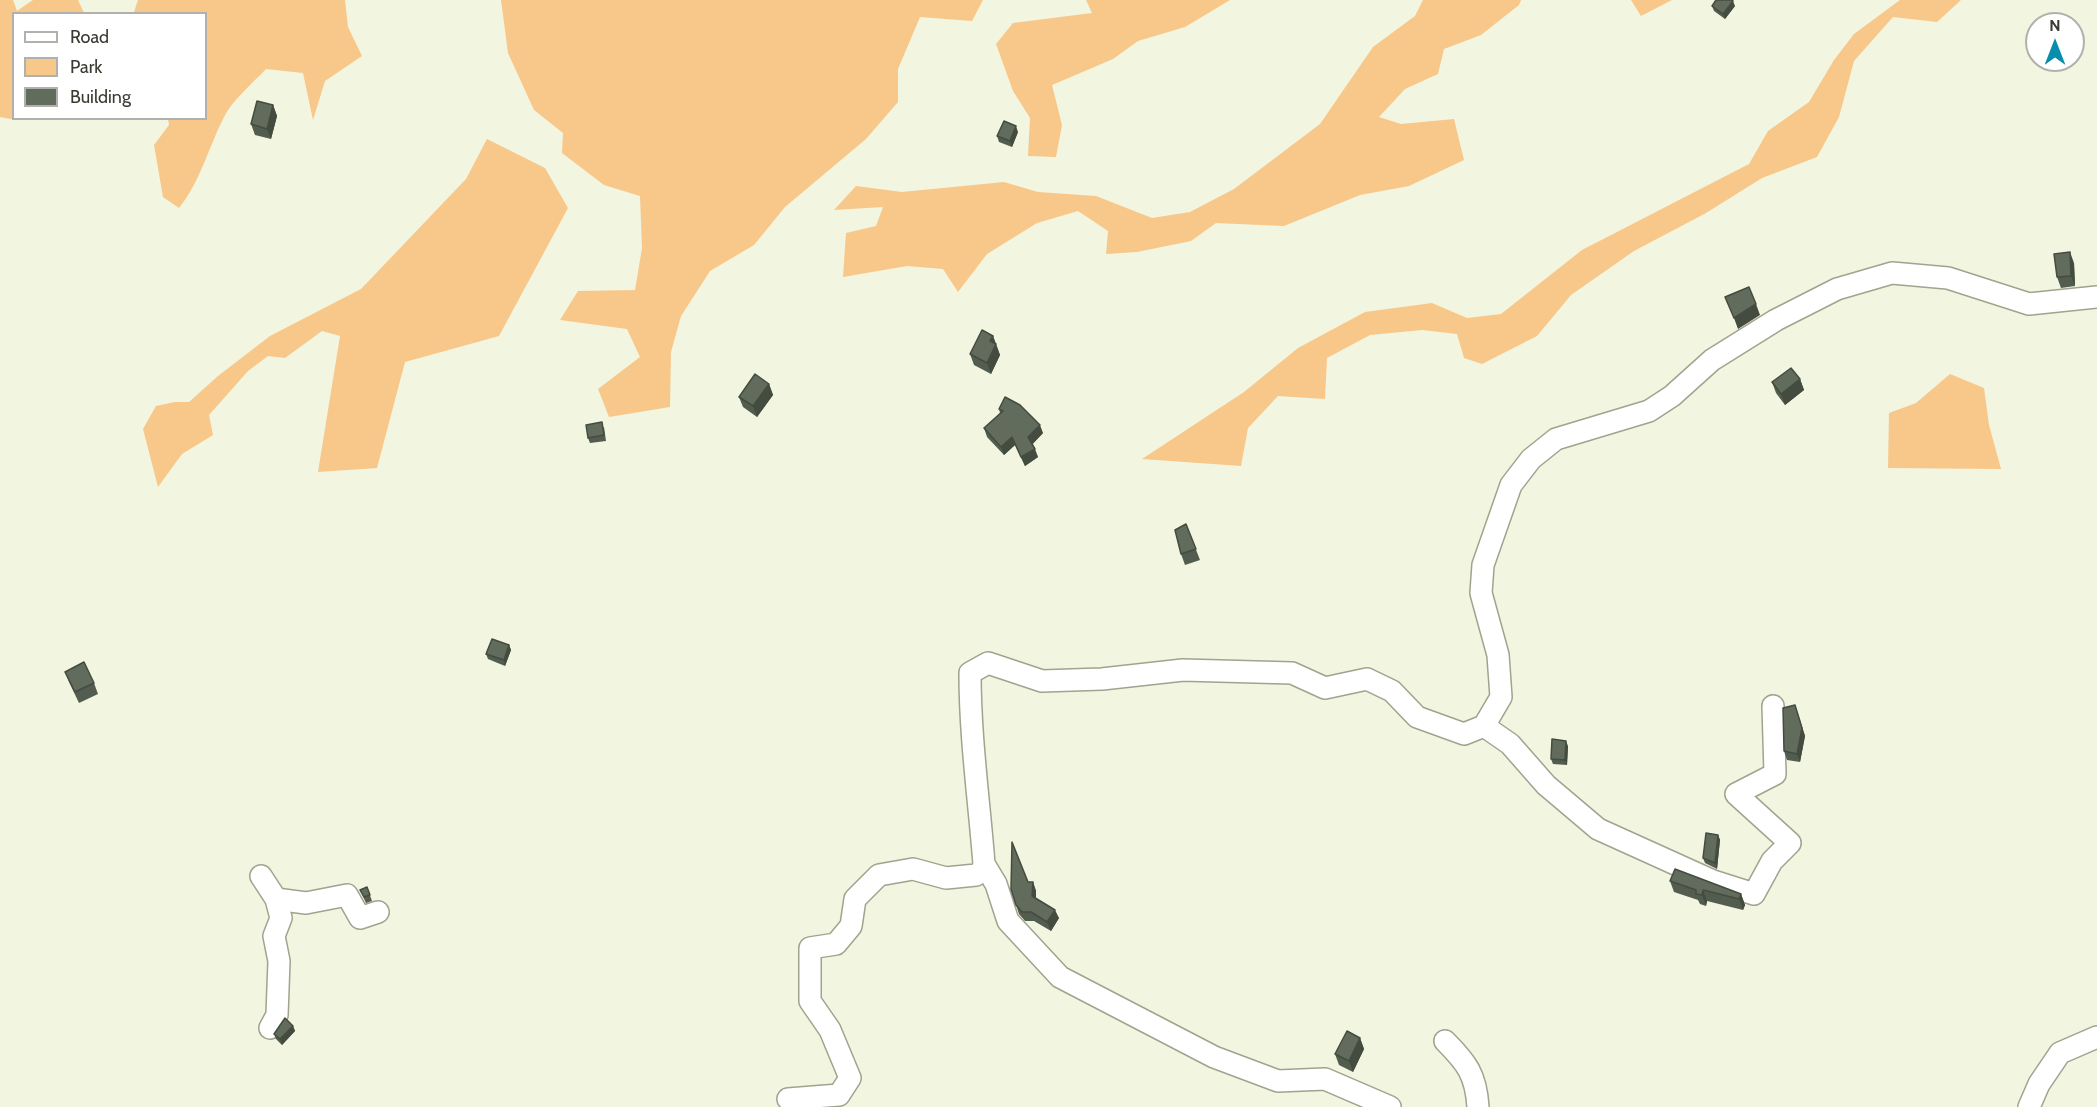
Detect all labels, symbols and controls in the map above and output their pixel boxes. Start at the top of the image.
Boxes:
legend [12,12,207,120]
north arrow [2025,12,2085,72]
text: N [2049,16,2061,35]
text: Road [70,26,109,48]
text: Park [70,56,102,78]
text: Building [70,86,131,108]

